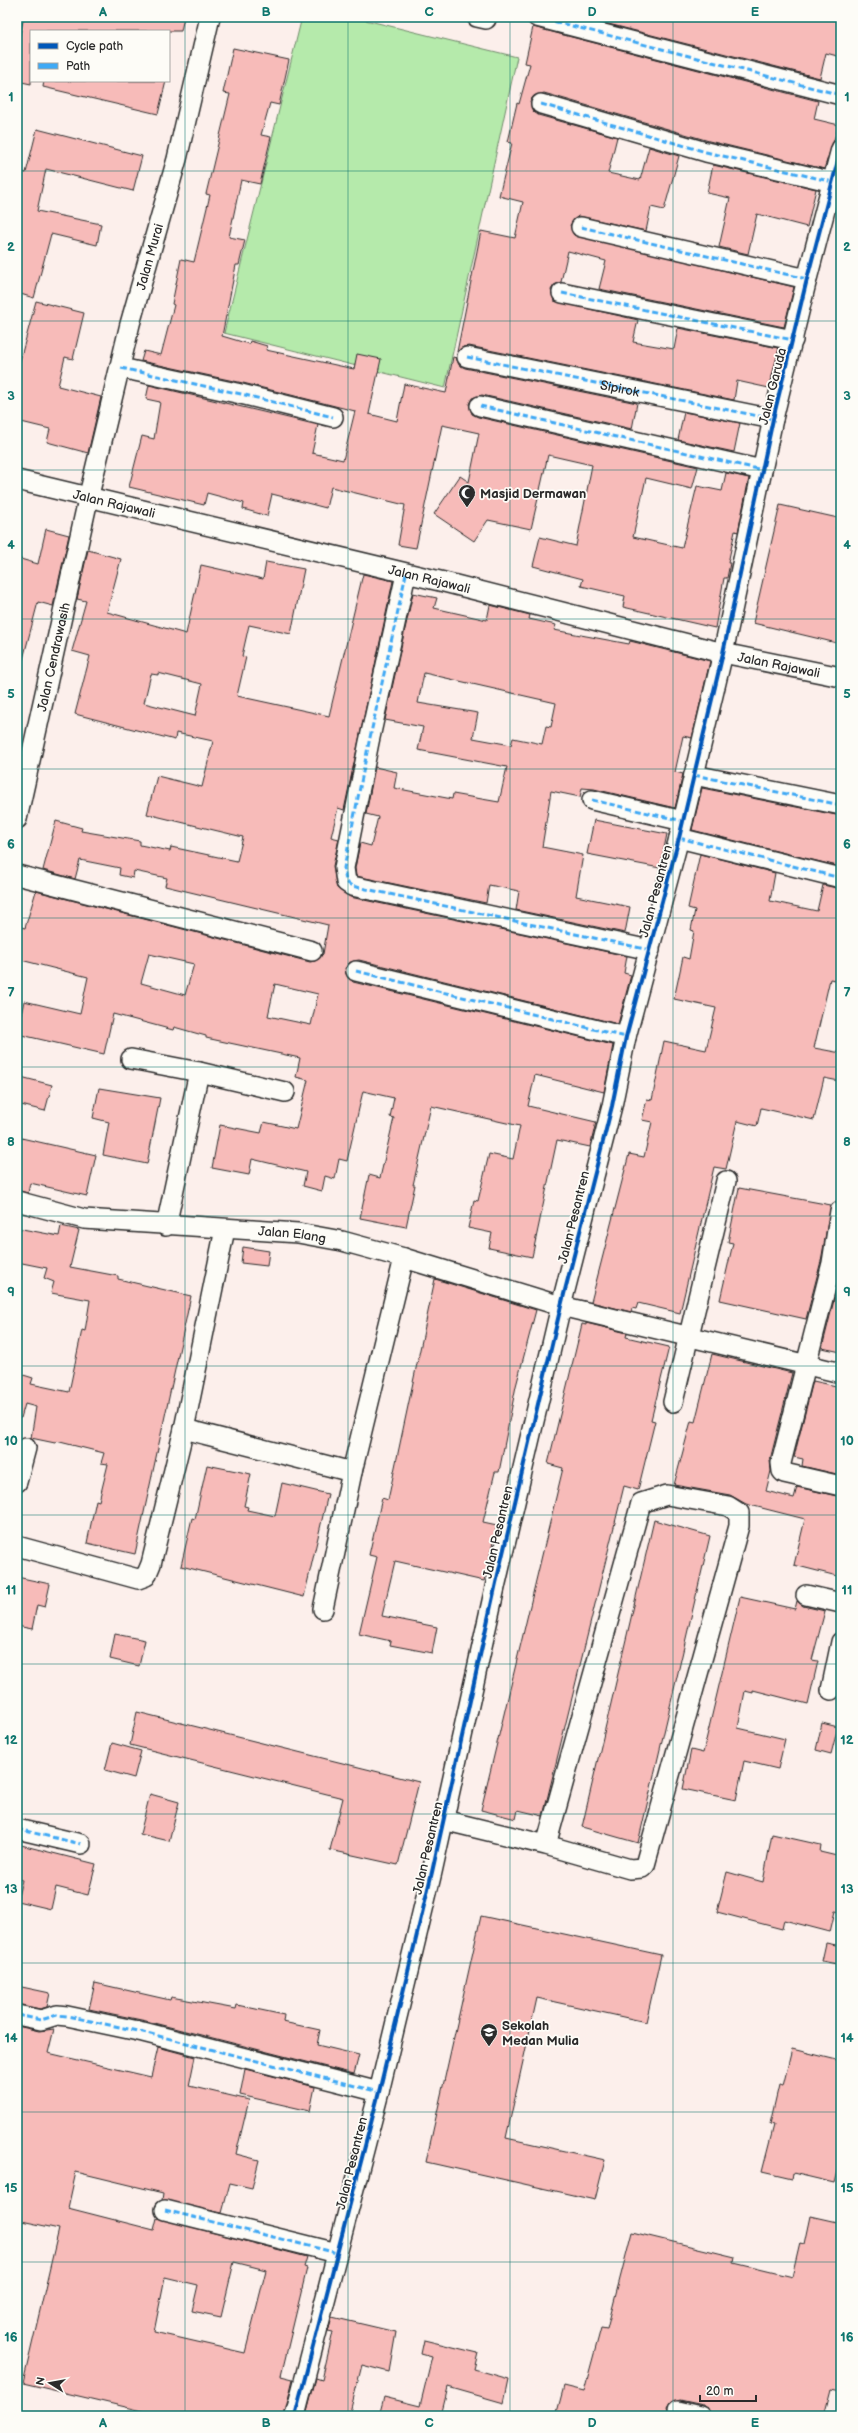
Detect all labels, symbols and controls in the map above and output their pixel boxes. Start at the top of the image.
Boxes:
text: A [98,4,107,20]
text: B [261,4,271,20]
text: C [424,4,434,20]
text: D [587,4,597,20]
text: E [751,4,760,20]
legend [30,30,170,82]
text: Cycle path [66,39,123,54]
text: Path [66,59,91,74]
text: 1 [8,89,14,105]
text: 1 [844,89,850,105]
street label: Jalan Murai [133,222,167,292]
text: 2 [7,239,15,255]
text: 2 [843,239,851,255]
street label: Jalan Garuda [756,346,790,426]
street label: Sipirok [599,377,641,401]
text: 3 [7,388,15,404]
text: 3 [843,388,851,404]
mosque icon: Masjid Dermawan [457,483,477,508]
place label: Masjid Dermawan [480,486,586,502]
street label: Jalan Rajawali [71,487,157,522]
text: 4 [7,537,15,553]
text: 4 [843,537,851,553]
street label: Jalan Rajawali [386,562,472,597]
street label: Jalan Cendrawasih [34,601,74,713]
street label: Jalan Rajawali [736,649,821,682]
text: 5 [7,686,15,702]
text: 5 [843,686,851,702]
text: 6 [7,836,15,852]
text: 6 [843,836,851,852]
street label: Jalan Pesantren [636,843,676,939]
text: 7 [7,985,15,1001]
text: 7 [843,985,851,1001]
text: 8 [7,1134,15,1150]
text: 8 [843,1134,851,1150]
street label: Jalan Pesantren [555,1169,593,1265]
street label: Jalan Elang [257,1223,327,1247]
text: 9 [7,1284,15,1300]
text: 9 [843,1284,851,1300]
text: 10 [4,1433,18,1449]
text: 10 [840,1433,854,1449]
street label: Jalan Pesantren [480,1484,516,1580]
text: 11 [6,1582,16,1598]
text: 11 [842,1582,852,1598]
text: 12 [4,1732,18,1748]
text: 12 [840,1732,854,1748]
street label: Jalan Pesantren [410,1800,446,1896]
text: 13 [4,1881,18,1897]
text: 13 [840,1881,854,1897]
place label: Sekolah Medan Mulia [502,2018,579,2049]
school or university icon: Sekolah Medan Mulia [479,2022,499,2047]
text: 14 [4,2030,18,2046]
text: 14 [840,2030,854,2046]
street label: Jalan Pesantren [333,2115,371,2211]
text: 15 [5,2180,18,2196]
text: 15 [841,2180,854,2196]
text: 16 [4,2329,18,2345]
text: 16 [840,2329,854,2345]
north arrow [30,2363,70,2403]
text: N [34,2376,48,2386]
scale bar [700,2377,756,2403]
text: 20 m [706,2384,733,2399]
text: A [98,2415,107,2431]
text: B [261,2415,271,2431]
text: C [424,2415,434,2431]
text: D [587,2415,597,2431]
text: E [751,2415,760,2431]

